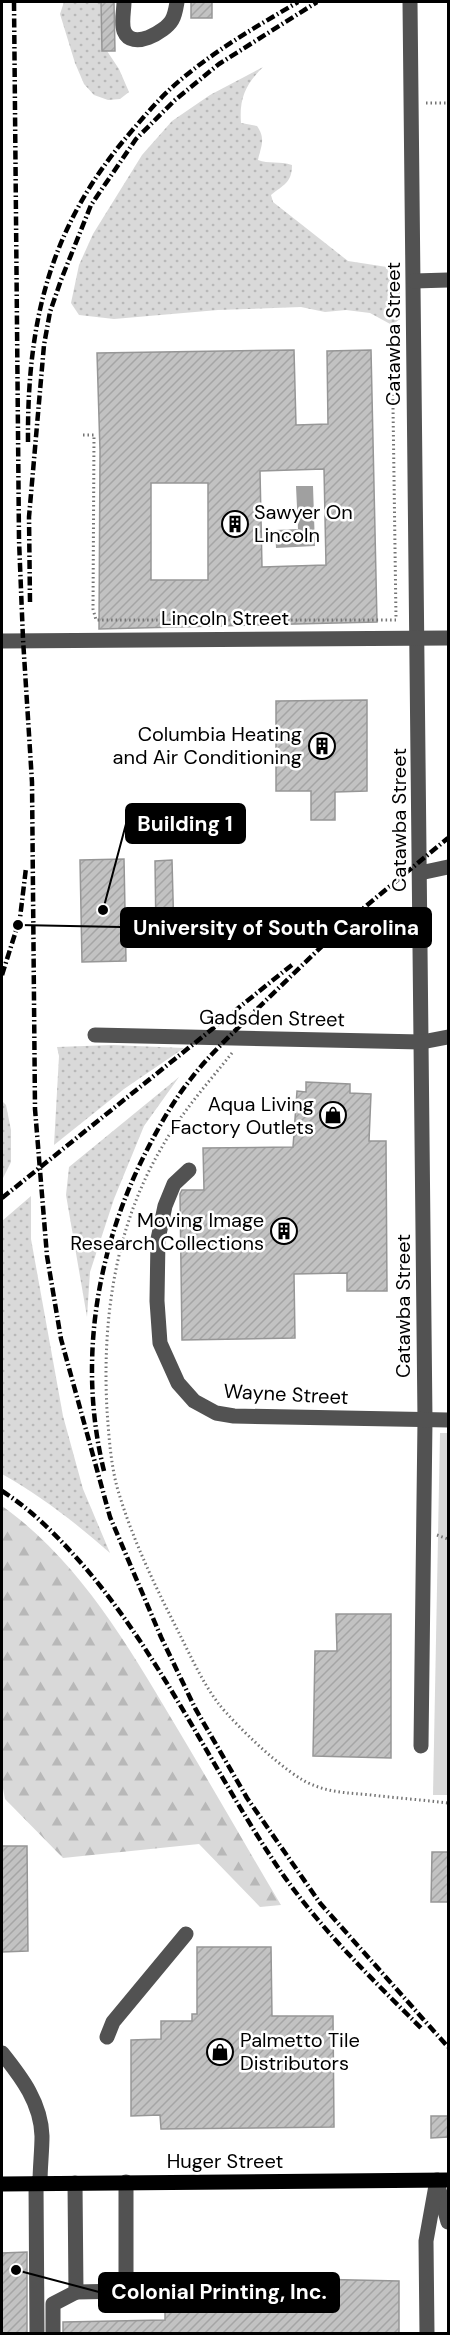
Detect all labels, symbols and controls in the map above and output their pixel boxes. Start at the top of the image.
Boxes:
street label: Catawba Street [380,262,406,406]
place label: Sawyer On Lincoln [254,499,353,548]
building icon: Sawyer On Lincoln [220,509,250,539]
street label: Lincoln Street [161,605,289,631]
place label: Columbia Heating and Air Conditioning [113,721,302,770]
building icon: Columbia Heating and Air Conditioning [307,731,337,761]
street label: Catawba Street [386,748,412,892]
callout: Building 1 [126,804,245,843]
text: Building 1 [137,810,233,838]
callout: University of South Carolina [121,908,431,947]
text: University of South Carolina [133,914,419,942]
street label: Gadsden Street [199,1004,345,1032]
place label: Aqua Living Factory Outlets [171,1091,314,1140]
shop icon: Aqua Living Factory Outlets [318,1100,348,1130]
place label: Moving Image Research Collections [70,1207,264,1256]
building icon: Moving Image Research Collections [269,1216,299,1246]
street label: Catawba Street [390,1234,416,1378]
street label: Wayne Street [223,1378,349,1410]
place label: Palmetto Tile Distributors [240,2027,360,2076]
shop icon: Palmetto Tile Distributors [205,2037,235,2067]
street label: Huger Street [167,2148,283,2174]
callout: Colonial Printing, Inc. [99,2273,339,2312]
text: Colonial Printing, Inc. [111,2278,327,2306]

